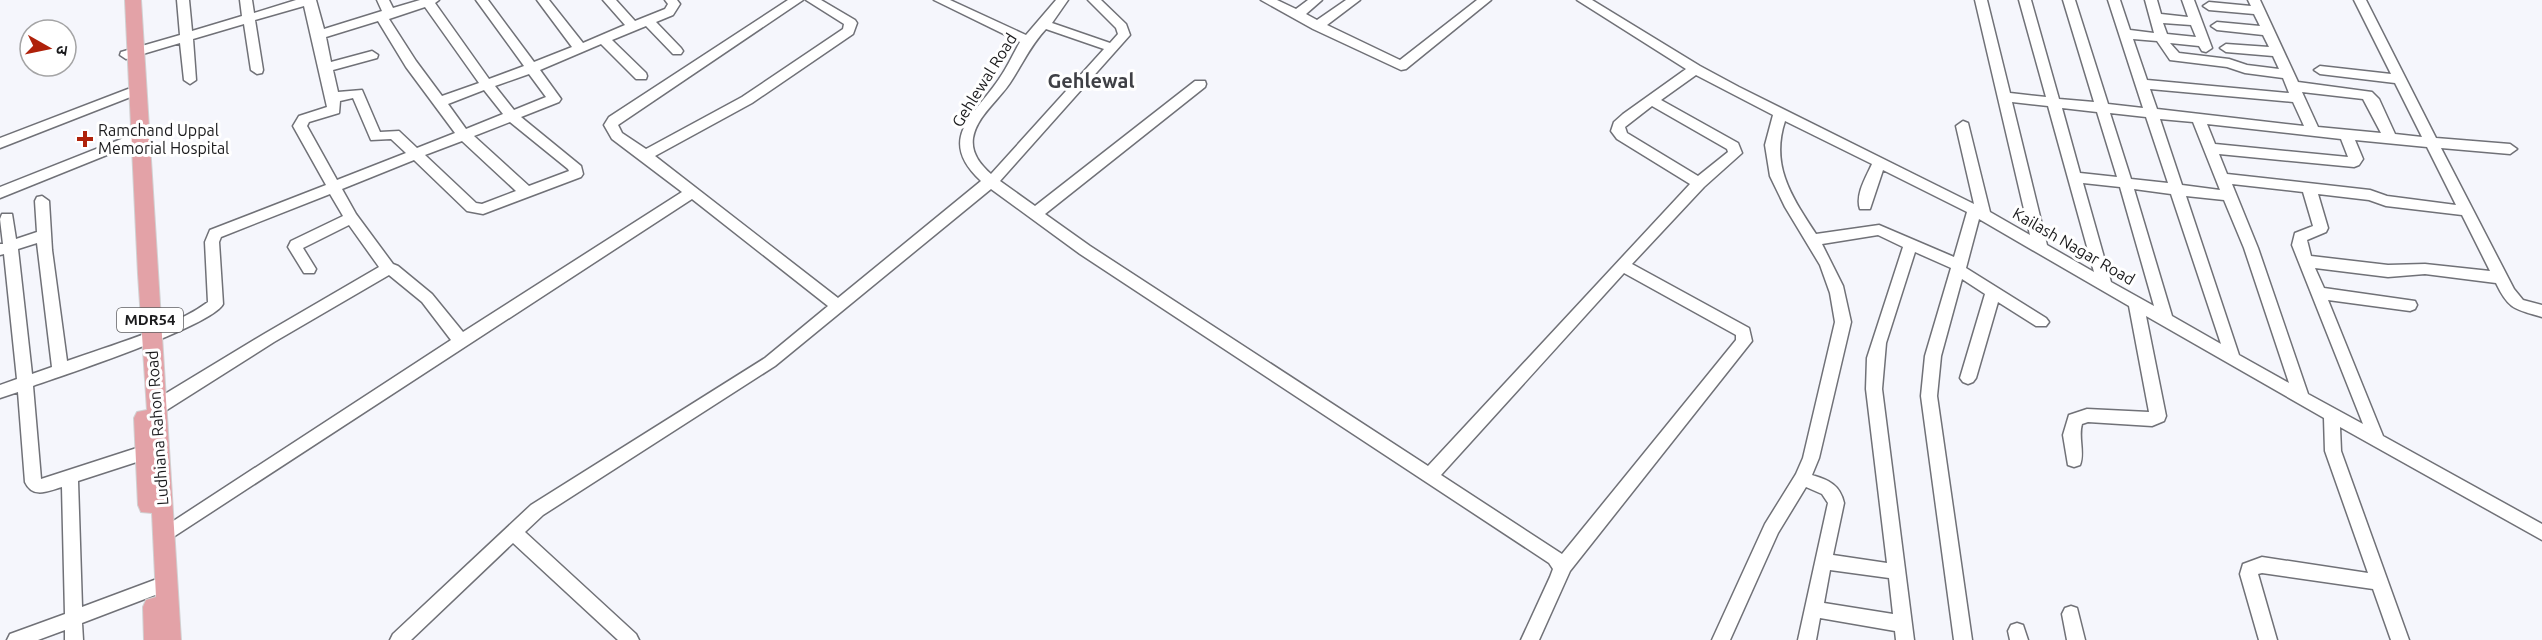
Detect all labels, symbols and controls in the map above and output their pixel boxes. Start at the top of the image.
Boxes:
north arrow [18,18,78,78]
street label: Gehlewal Road [948,30,1020,130]
text: उ [53,44,72,57]
district label: Gehlewal [1047,69,1135,92]
place label: Ramchand Uppal Memorial Hospital [98,121,229,157]
marker: Ramchand Uppal Memorial Hospital [76,130,94,148]
street label: Kailash Nagar Road [2010,204,2138,288]
road number: MDR54 [117,308,183,332]
street label: Ludhiana Rahon Road [143,350,171,506]

